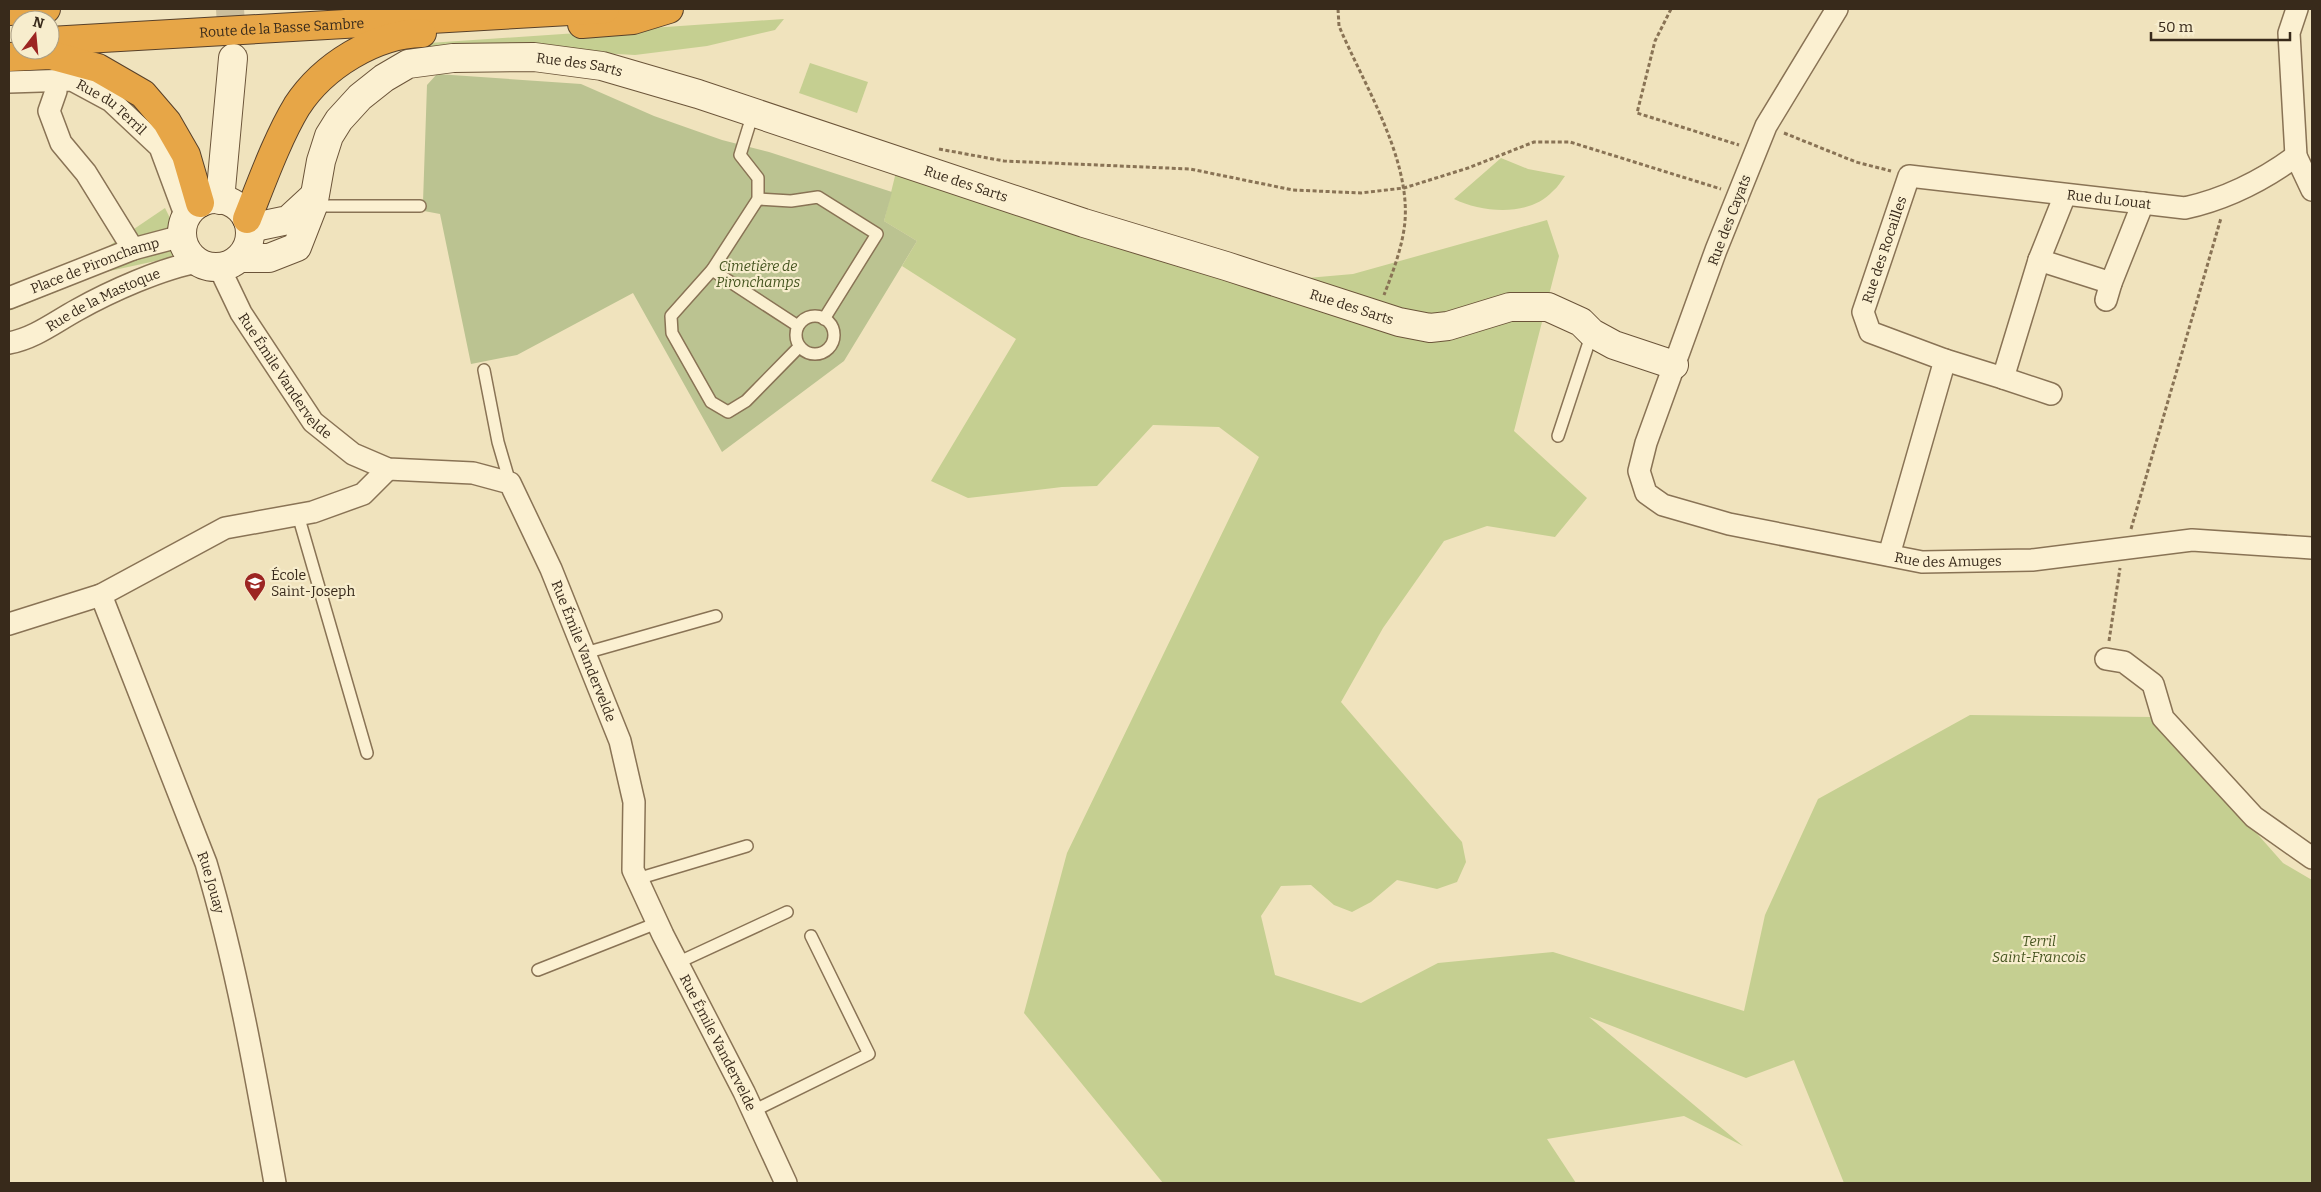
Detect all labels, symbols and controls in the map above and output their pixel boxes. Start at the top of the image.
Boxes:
north arrow [10,10,60,60]
scale bar [2151,10,2290,42]
text: N [31,13,46,33]
street label: Route de la Basse Sambre [199,15,365,41]
text: 50 m [2158,18,2194,36]
street label: Rue des Sarts [535,49,625,81]
street label: Rue du Terril [73,76,150,139]
street label: Rue des Sarts [922,162,1010,206]
street label: Rue des Cayats [1704,172,1755,268]
street label: Rue du Louat [2066,186,2152,213]
street label: Rue des Rocailles [1859,194,1911,305]
street label: Place de Pironchamp [28,234,161,298]
park label: Cimetière de Pironchamps [716,258,800,291]
street label: Rue de la Mastoque [43,265,163,335]
street label: Rue des Sarts [1307,286,1396,329]
street label: Rue Émile Vandervelde [234,310,335,443]
street label: Rue des Amuges [1893,549,2002,571]
place label: École Saint-Joseph [271,566,355,600]
school or university icon: École Saint-Joseph [243,571,267,602]
street label: Rue Émile Vandervelde [547,578,619,724]
street label: Rue Jouay [193,849,228,916]
park label: Terril Saint-Francois [1992,933,2086,966]
street label: Rue Émile Vandervelde [676,972,760,1114]

